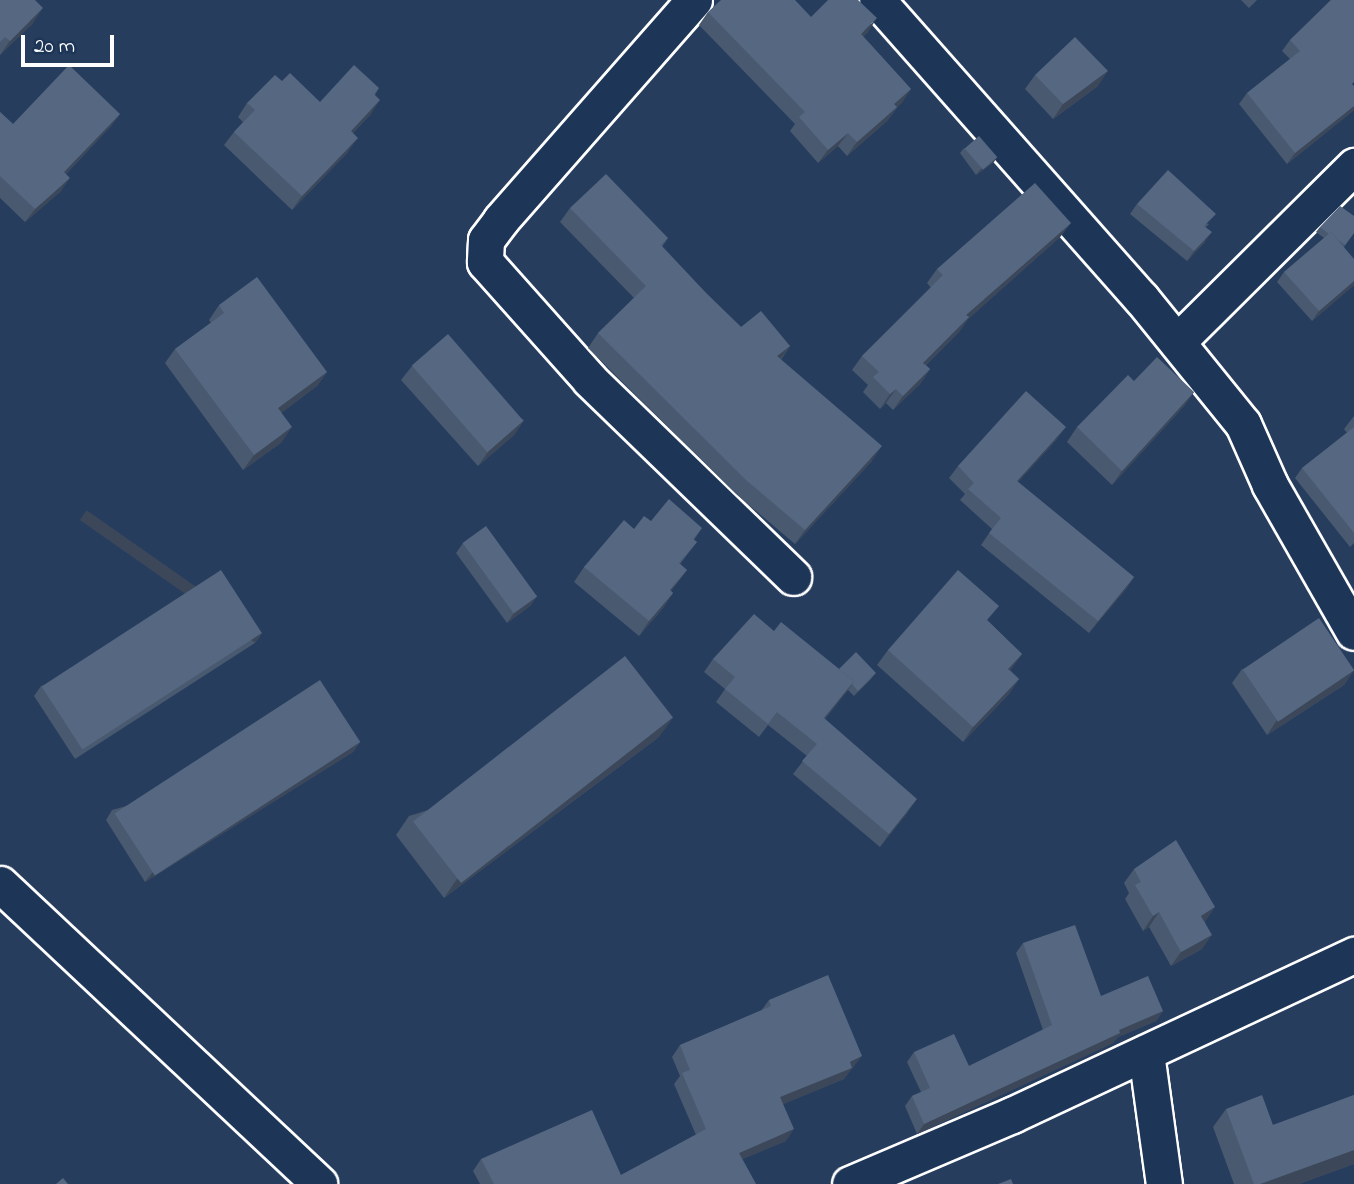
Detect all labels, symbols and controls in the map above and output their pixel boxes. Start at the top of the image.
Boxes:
scale bar [24,21,117,65]
text: 20 m [34,32,75,62]

